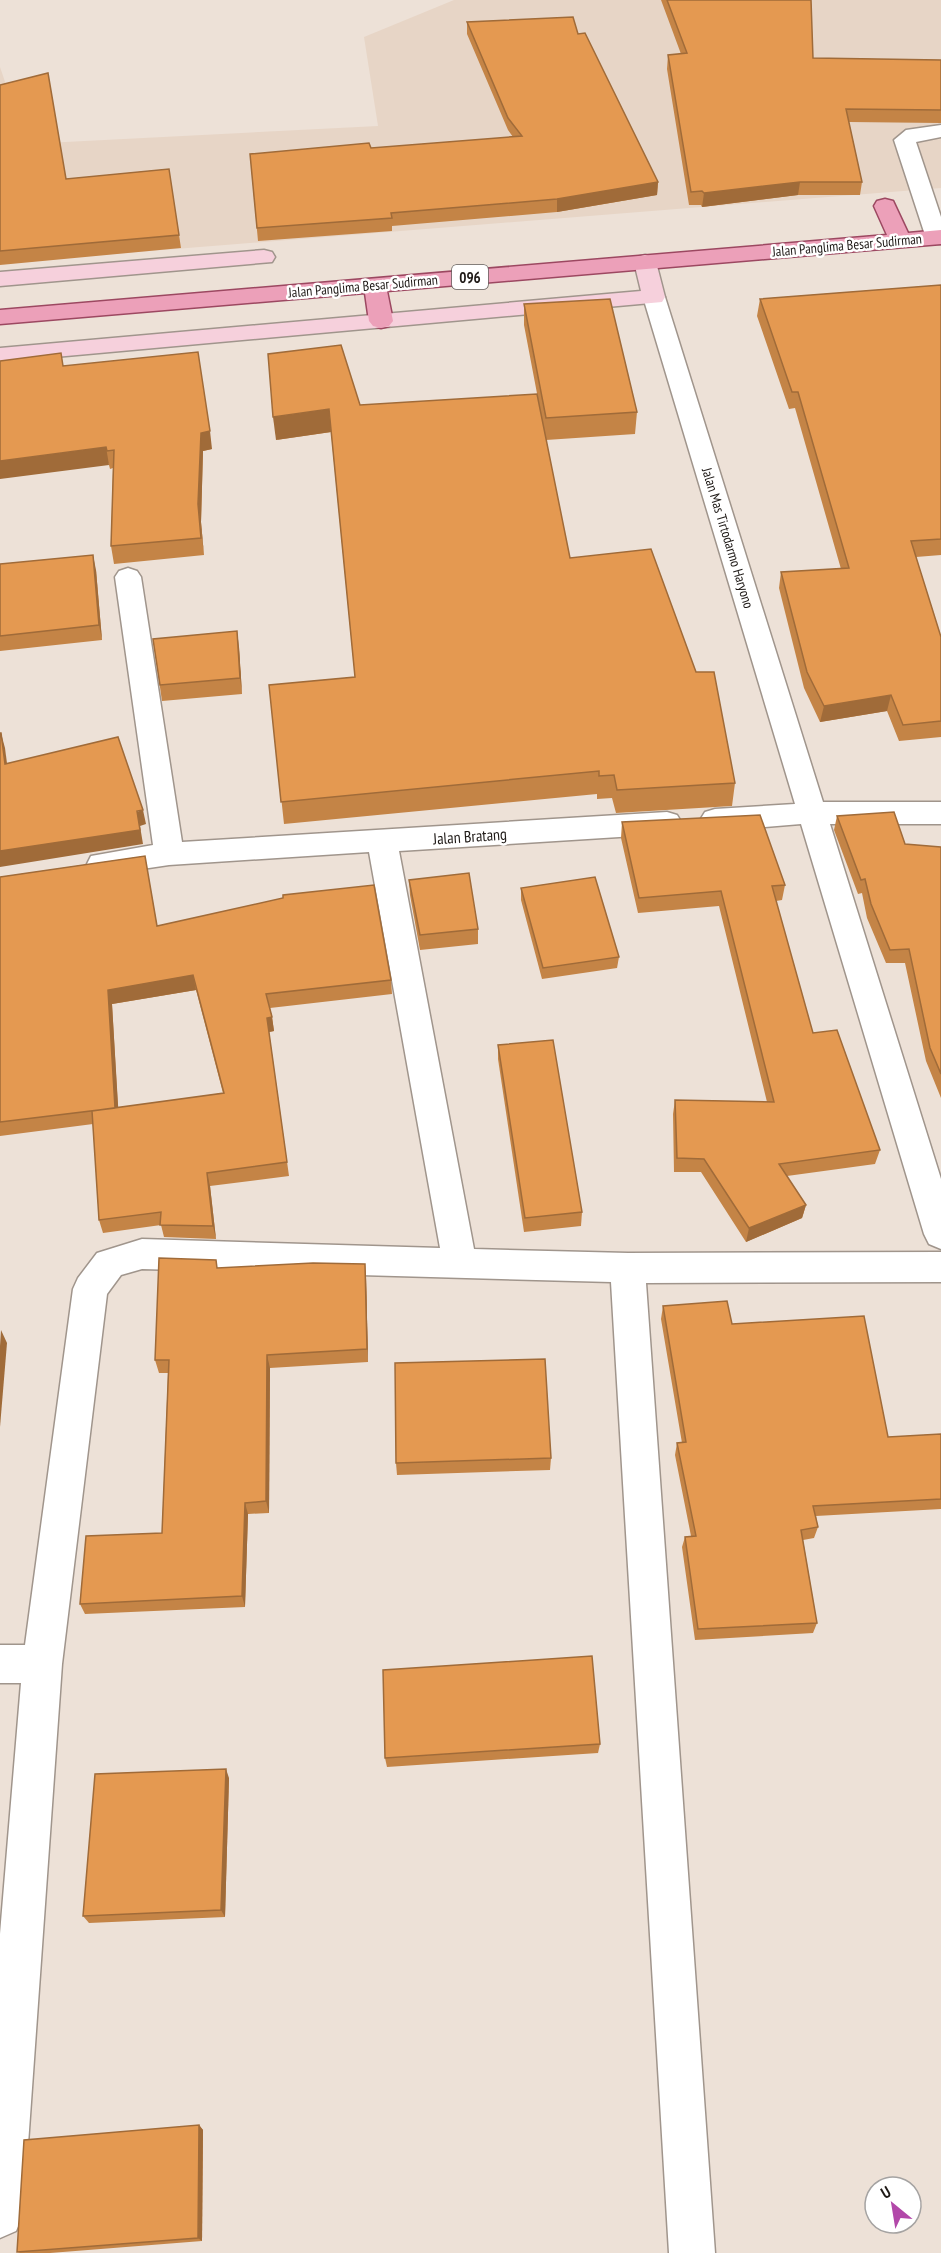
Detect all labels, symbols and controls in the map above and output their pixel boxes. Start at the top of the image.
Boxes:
street label: Jalan Panglima Besar Sudirman [770,229,923,261]
road number: 096 [452,265,488,289]
street label: Jalan Panglima Besar Sudirman [286,270,439,302]
street label: Jalan Mas Tirtodarmo Haryono [698,465,758,611]
street label: Jalan Bratang [431,823,508,849]
north arrow [863,2175,923,2235]
text: U [877,2181,894,2203]

